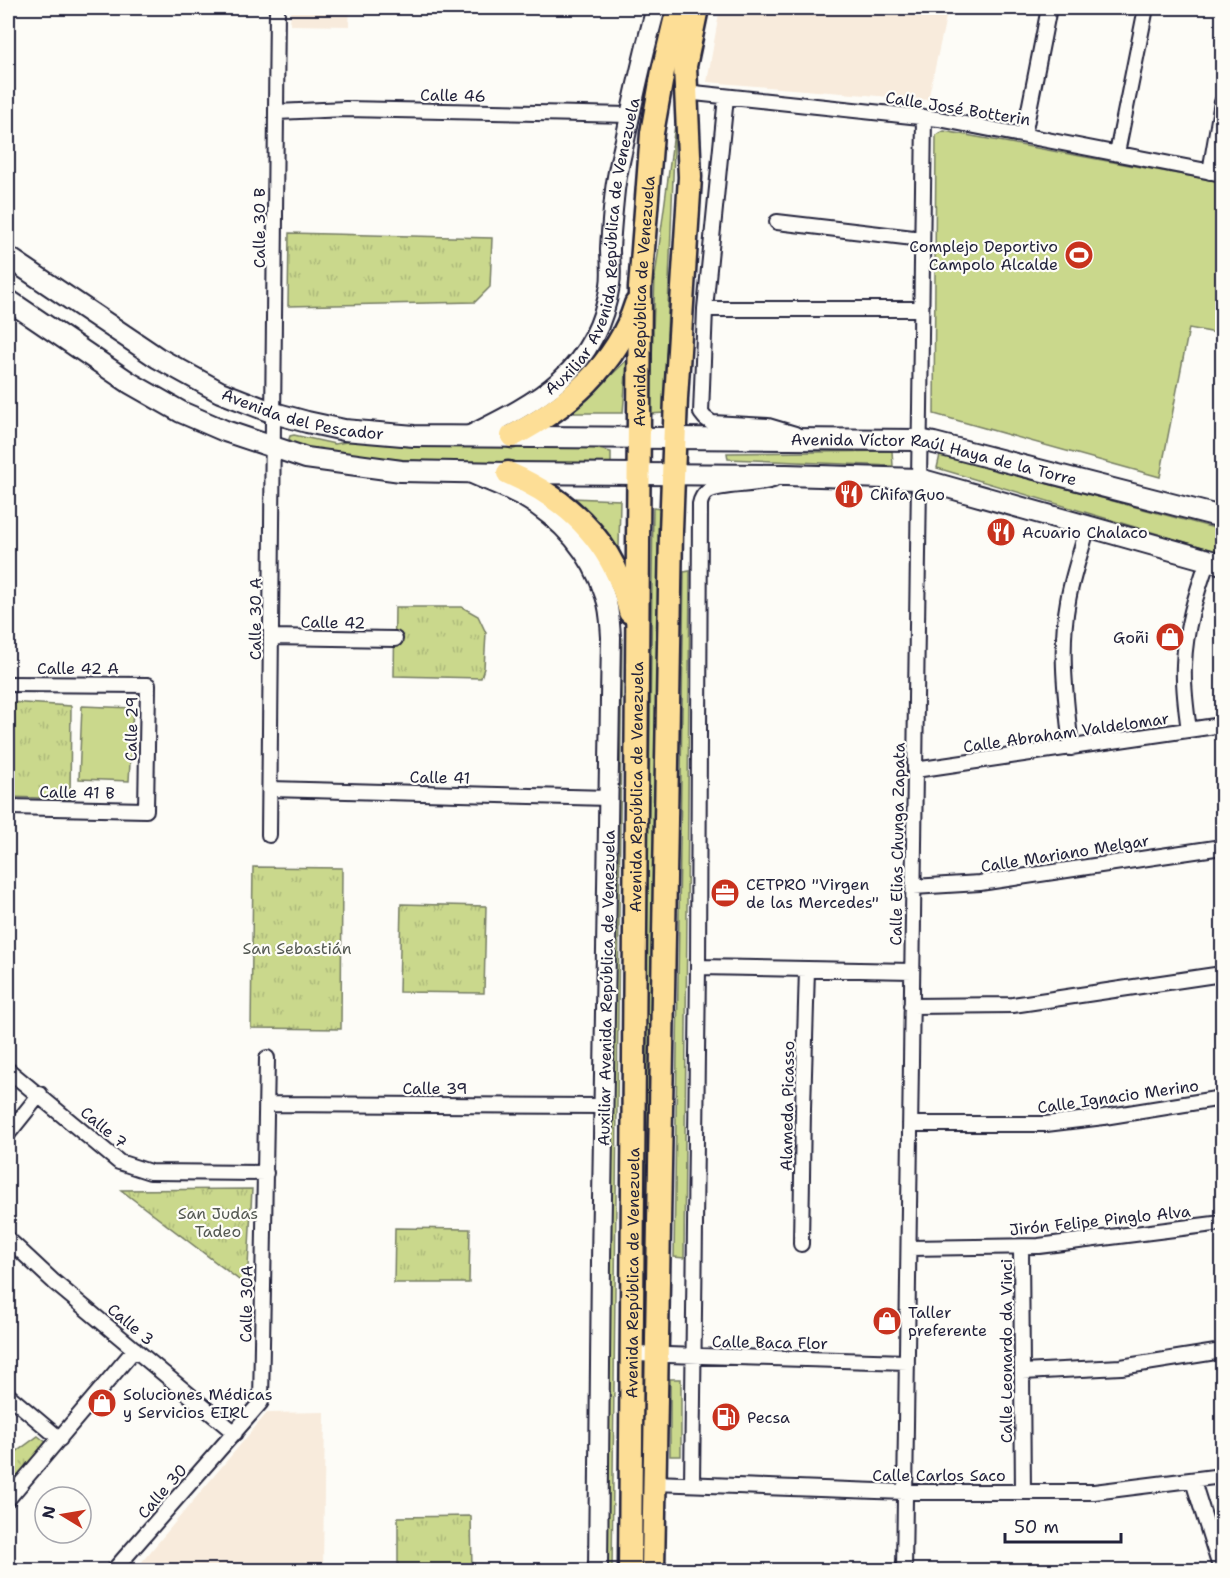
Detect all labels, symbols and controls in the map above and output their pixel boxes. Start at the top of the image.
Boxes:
street label: Calle 46 [420,84,486,107]
street label: Calle José Botterin [884,87,1032,130]
street label: Auxiliar Avenida República de Venezuela [534,89,644,397]
street label: Avenida República de Venezuela [630,176,658,428]
street label: Calle 30 B [249,188,270,268]
place label: Complejo Deportivo Campolo Alcalde [909,236,1058,275]
sports icon: Complejo Deportivo Campolo Alcalde [1063,239,1095,271]
street label: Avenida del Pescador [219,384,385,444]
street label: Avenida Víctor Raúl Haya de la Torre [791,429,1079,490]
restaurant icon: Chifa Guo [833,478,865,510]
place label: Chifa Guo [870,484,945,505]
restaurant icon: Acuario Chalaco [985,516,1017,548]
place label: Acuario Chalaco [1022,522,1148,543]
street label: Calle 30 A [245,578,266,660]
street label: Calle 42 [300,611,366,634]
shop icon: Goñi [1154,621,1186,653]
place label: Goñi [1113,627,1149,648]
street label: Calle 42 A [37,658,119,679]
street label: Avenida República de Venezuela [625,661,648,913]
street label: Calle 29 [120,696,143,762]
street label: Calle Abraham Valdelomar [962,708,1170,757]
street label: Calle Elias Chunga Zapata [885,742,910,946]
street label: Calle 41 [410,766,470,789]
street label: Calle 41 B [39,781,115,804]
street label: Auxiliar Avenida República de Venezuela [593,830,620,1146]
street label: Calle Mariano Melgar [979,830,1151,877]
place label: CETPRO "Virgen de las Mercedes" [746,874,879,913]
office icon: CETPRO "Virgen de las Mercedes" [709,877,741,909]
park label: San Sebastián [242,938,352,959]
street label: Alameda Picasso [776,1041,799,1171]
street label: Calle Ignacio Merino [1036,1075,1200,1118]
street label: Calle 39 [402,1078,468,1099]
street label: Calle 7 [76,1102,131,1153]
street label: Avenida República de Venezuela [621,1147,644,1399]
street label: Jirón Felipe Pinglo Alva [1008,1201,1192,1240]
park label: San Judas Tadeo [178,1203,258,1242]
street label: Calle Leonardo da Vinci [996,1259,1017,1443]
street label: Calle 30A [235,1265,258,1343]
street label: Calle 3 [103,1299,158,1350]
place label: Taller preferente [908,1302,987,1341]
shop icon: Taller preferente [871,1305,903,1337]
street label: Calle Baca Flor [712,1331,828,1354]
place label: Soluciones Médicas y Servicios EIRL [123,1384,273,1423]
shop icon: Soluciones Médicas y Servicios EIRL [86,1387,118,1419]
fuel station icon: Pecsa [710,1401,742,1433]
place label: Pecsa [747,1407,790,1428]
street label: Calle 30 [133,1460,192,1523]
street label: Calle Carlos Saco [872,1465,1006,1486]
north arrow [33,1485,93,1545]
text: N [37,1504,60,1520]
scale bar [1005,1506,1120,1544]
text: 50 m [1014,1515,1059,1539]

